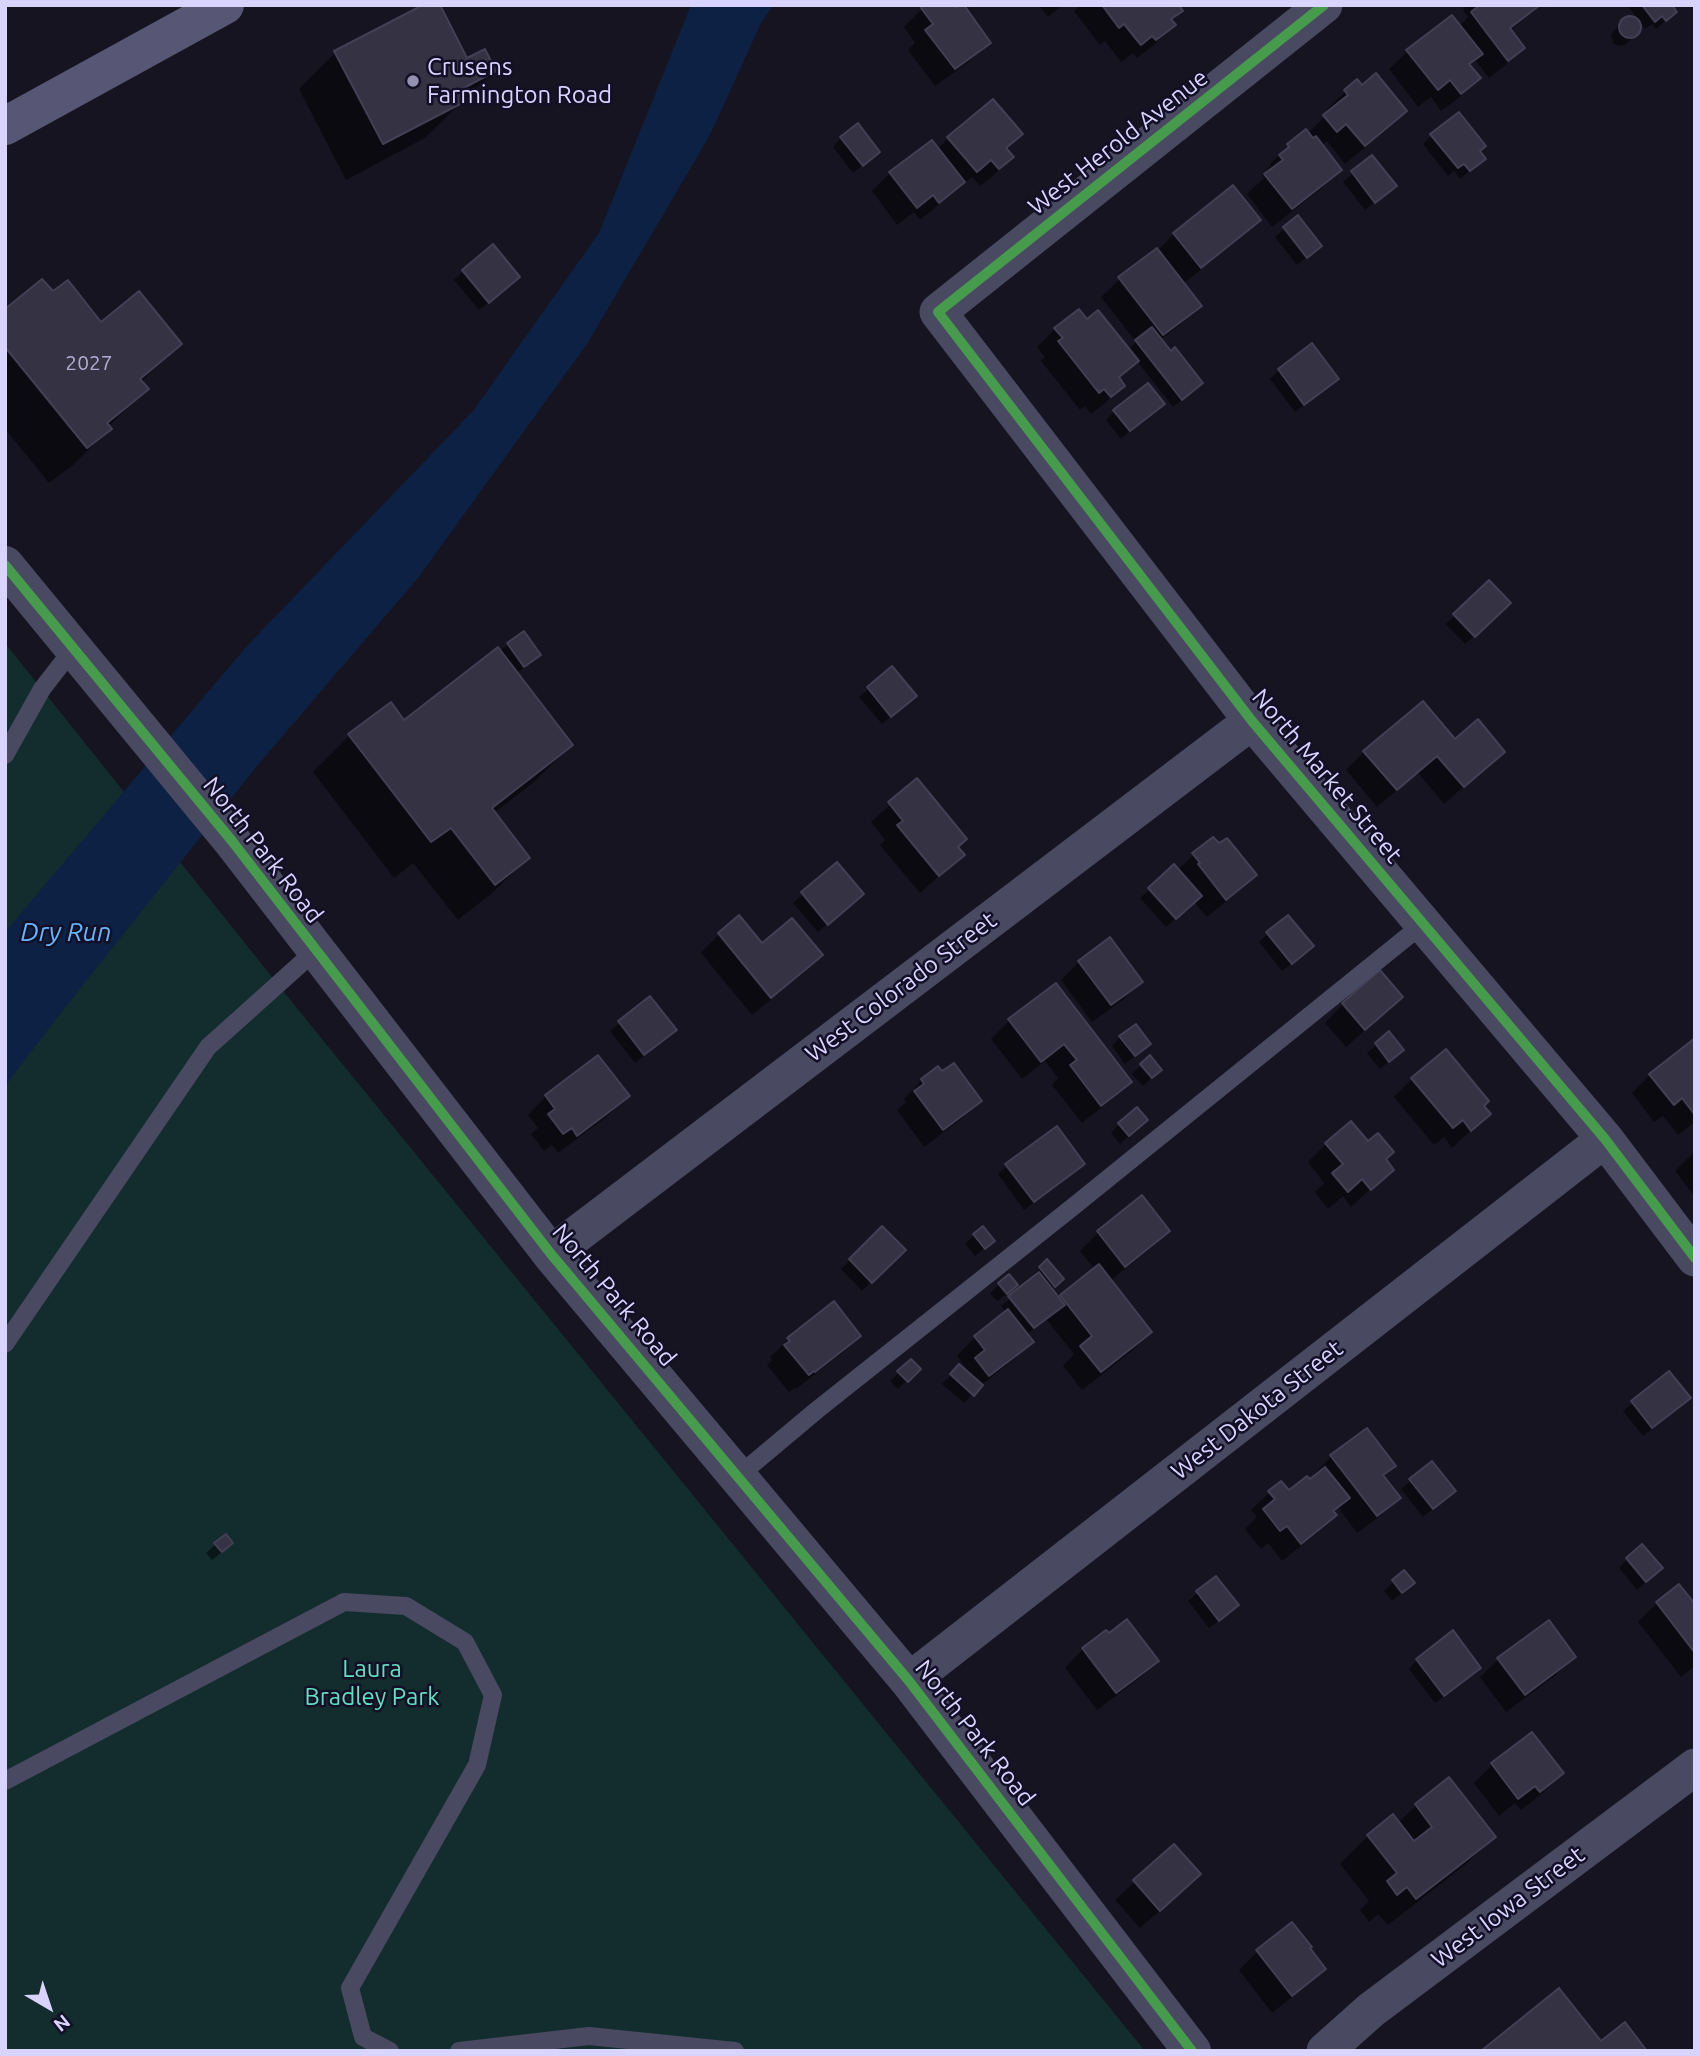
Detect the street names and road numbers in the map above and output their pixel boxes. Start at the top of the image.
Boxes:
street label: West Herold Avenue [1022,63,1214,221]
street label: North Market Street [1246,683,1408,869]
street label: North Park Road [197,771,329,929]
street label: West Colorado Street [800,906,1002,1068]
street label: North Park Road [546,1218,682,1372]
street label: West Dakota Street [1166,1334,1348,1486]
street label: North Park Road [909,1654,1041,1812]
street label: West Iowa Street [1426,1840,1590,1974]

